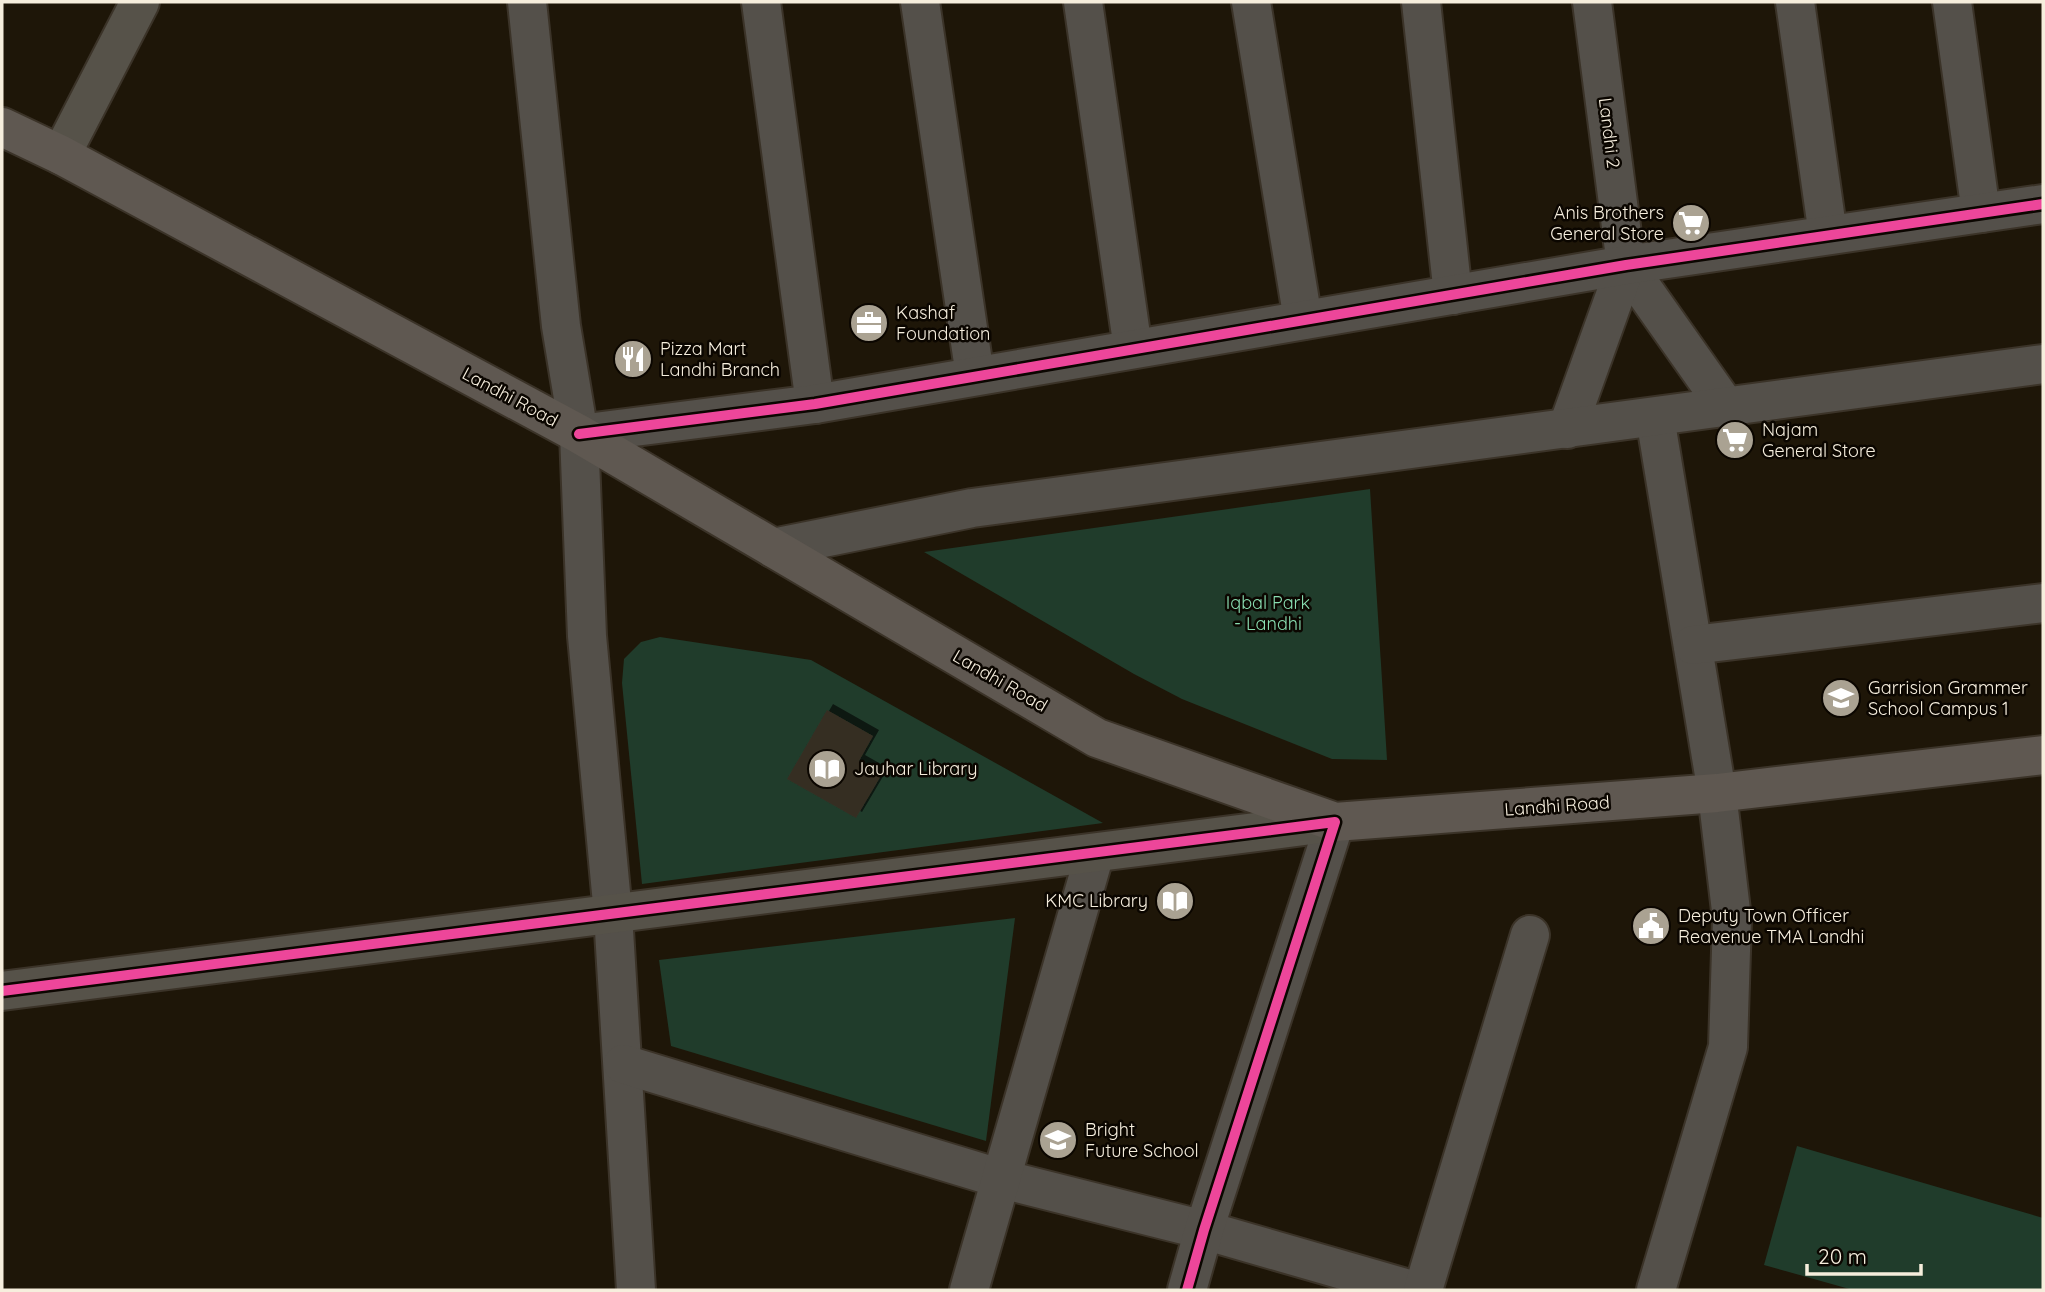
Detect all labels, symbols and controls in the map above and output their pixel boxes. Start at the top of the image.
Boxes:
street label: Landhi 2 [1594,96,1625,169]
place label: Anis Brothers General Store [1550,201,1664,245]
supermarket icon: Anis Brothers General Store [1670,202,1712,244]
place label: Kashaf Foundation [896,301,990,345]
office icon: Kashaf Foundation [848,302,890,344]
place label: Pizza Mart Landhi Branch [660,337,780,381]
restaurant icon: Pizza Mart Landhi Branch [612,338,654,380]
street label: Landhi Road [458,362,562,431]
place label: Najam General Store [1762,418,1876,462]
supermarket icon: Najam General Store [1714,419,1756,461]
park label: Iqbal Park - Landhi [1226,591,1310,635]
street label: Landhi Road [949,644,1052,717]
place label: Garrision Grammer School Campus 1 [1868,676,2028,720]
school or university icon: Garrision Grammer School Campus 1 [1820,677,1862,719]
library icon: Jauhar Library [806,748,848,790]
place label: Jauhar Library [854,757,977,780]
street label: Landhi Road [1504,790,1610,821]
library icon: KMC Library [1154,880,1196,922]
place label: KMC Library [1045,889,1148,912]
place label: Deputy Town Officer Reavenue TMA Landhi [1678,904,1864,948]
public building icon: Deputy Town Officer Reavenue TMA Landhi [1630,905,1672,947]
place label: Bright Future School [1085,1118,1199,1162]
school or university icon: Bright Future School [1037,1119,1079,1161]
scale bar [1807,1232,1921,1276]
text: 20 m [1818,1243,1867,1269]

